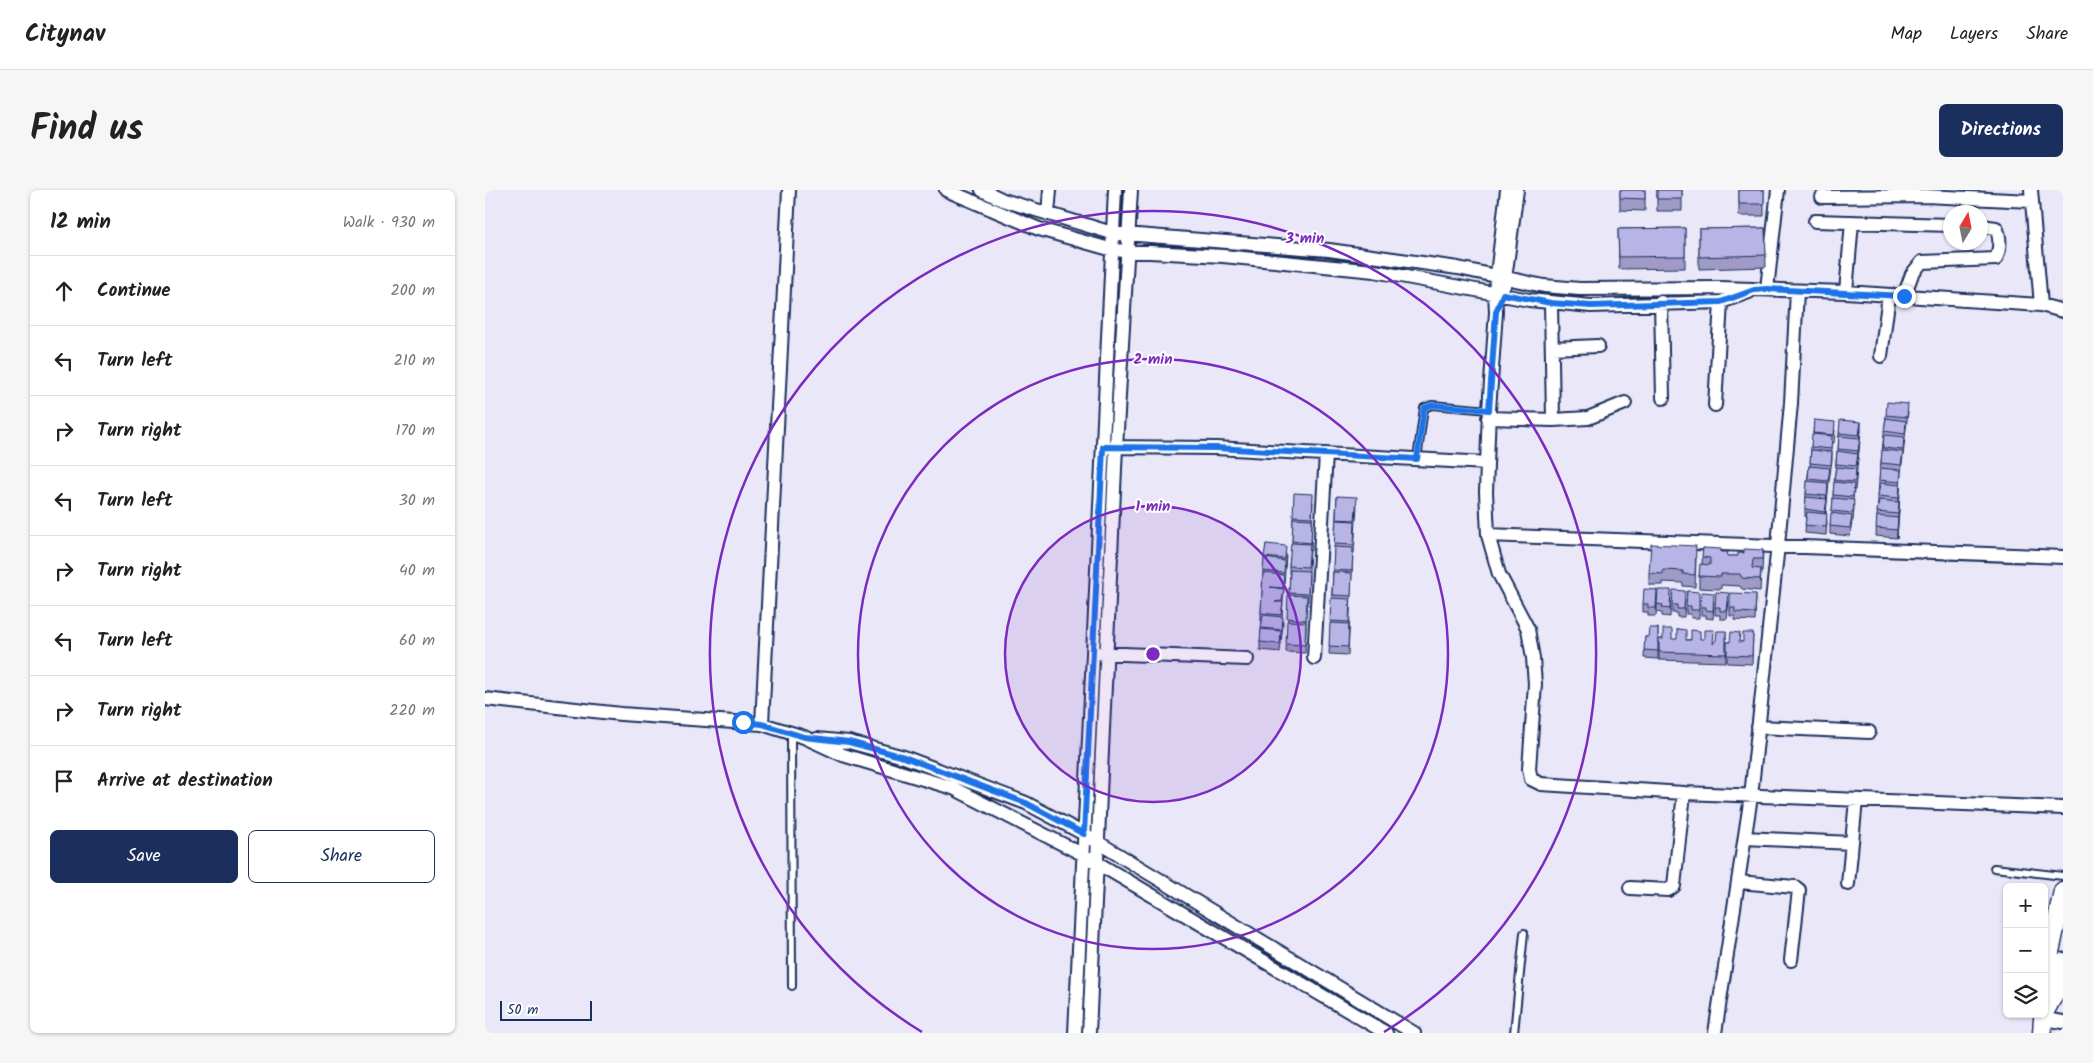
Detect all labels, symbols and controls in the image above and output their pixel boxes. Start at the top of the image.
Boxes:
text: Citynav [25,15,105,54]
text: Map [1891,20,1922,49]
text: Layers [1950,20,1998,49]
text: Share [2026,20,2068,49]
text: Find us [30,102,143,158]
button: Directions [1939,104,2063,157]
north arrow [1943,205,1988,250]
text: 12 min [50,206,111,239]
text: Walk · 930 m [343,210,435,235]
text: 3 min [1285,227,1324,251]
text: Continue [97,276,170,306]
icon: ahead [50,277,78,305]
text: 200 m [391,278,435,303]
route end [1893,285,1916,308]
text: Turn left [97,346,172,376]
icon: left [50,347,78,375]
text: 210 m [394,348,435,373]
text: 2 min [1133,348,1173,372]
text: Turn right [97,416,182,446]
icon: right [50,417,78,445]
text: 170 m [395,418,435,443]
text: Turn left [97,486,172,516]
icon: left [50,487,78,515]
text: 30 m [399,488,435,513]
text: 1 min [1136,495,1170,519]
text: Turn right [97,556,182,586]
icon: right [50,557,78,585]
text: 40 m [399,558,435,583]
text: Turn left [97,626,172,656]
icon: left [50,627,78,655]
text: 60 m [399,628,435,653]
centre of rings [1144,645,1162,663]
text: Turn right [97,696,182,726]
icon: right [50,697,78,725]
text: 220 m [389,698,435,723]
route start [732,711,755,734]
text: Arrive at destination [97,766,273,796]
icon: arrive [50,767,78,795]
button: Save [50,830,238,883]
button: Share [248,830,435,883]
map controls [2003,883,2048,1018]
button: + [2003,883,2048,928]
button: − [2003,928,2048,973]
button: layers [2003,973,2048,1018]
scale bar [500,998,593,1021]
text: 50 m [507,999,538,1021]

